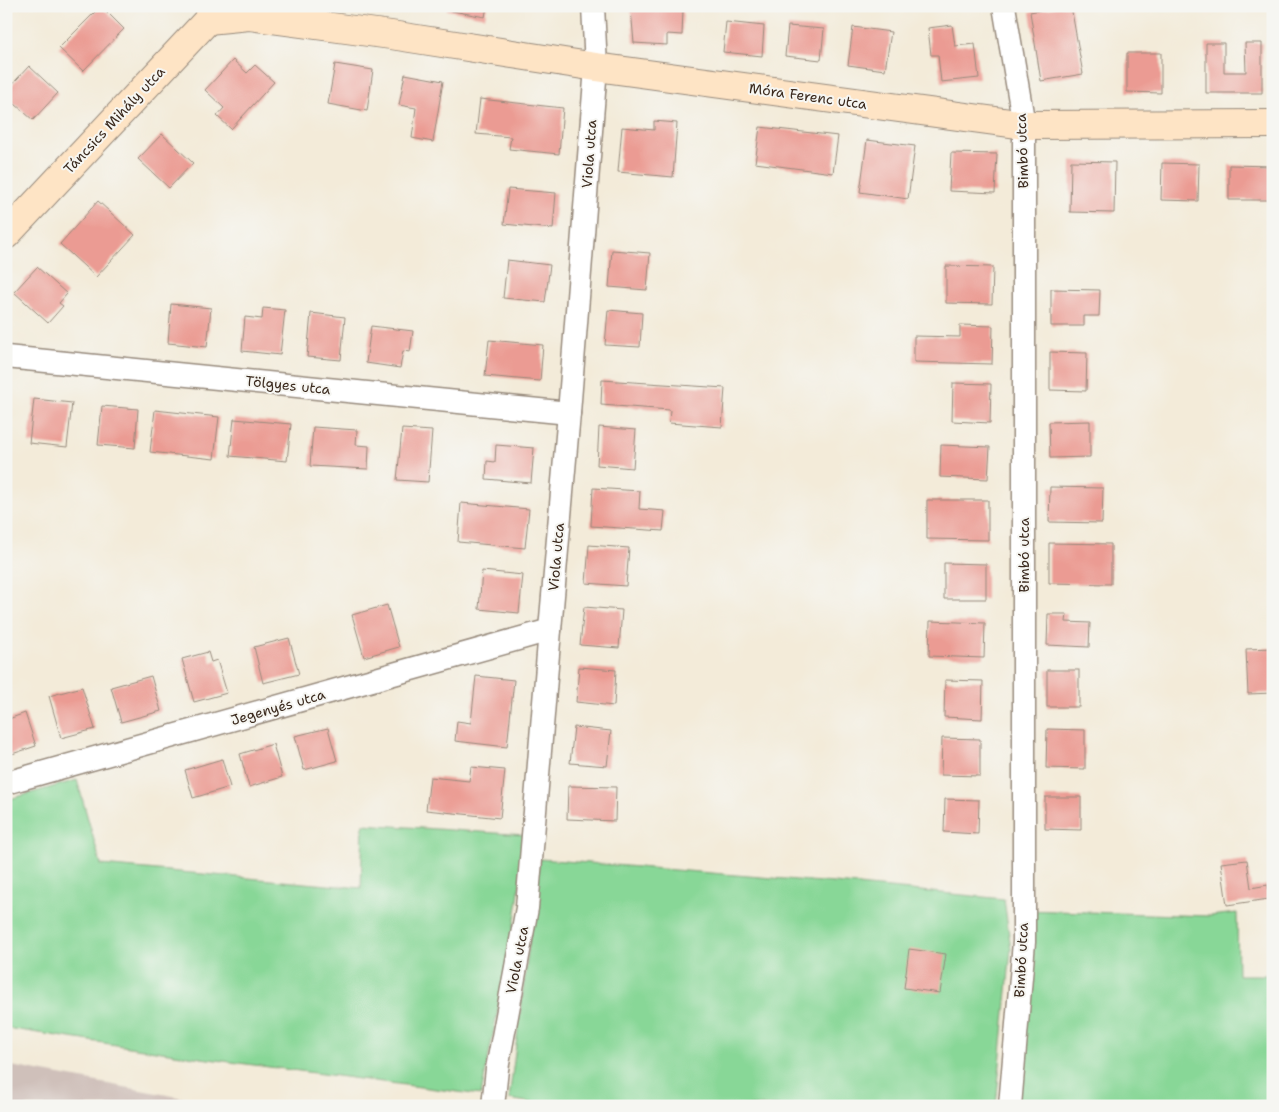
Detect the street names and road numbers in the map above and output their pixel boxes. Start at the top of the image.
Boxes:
street label: Táncsics Mihály utca [59,62,169,178]
street label: Móra Ferenc utca [748,79,868,113]
street label: Bimbó utca [1012,113,1032,189]
street label: Viola utca [578,119,600,189]
street label: Tölgyes utca [245,372,332,398]
street label: Bimbó utca [1015,517,1033,592]
street label: Viola utca [544,522,568,592]
street label: Jegenyés utca [229,685,328,729]
street label: Bimbó utca [1010,922,1032,998]
street label: Viola utca [502,924,532,995]

